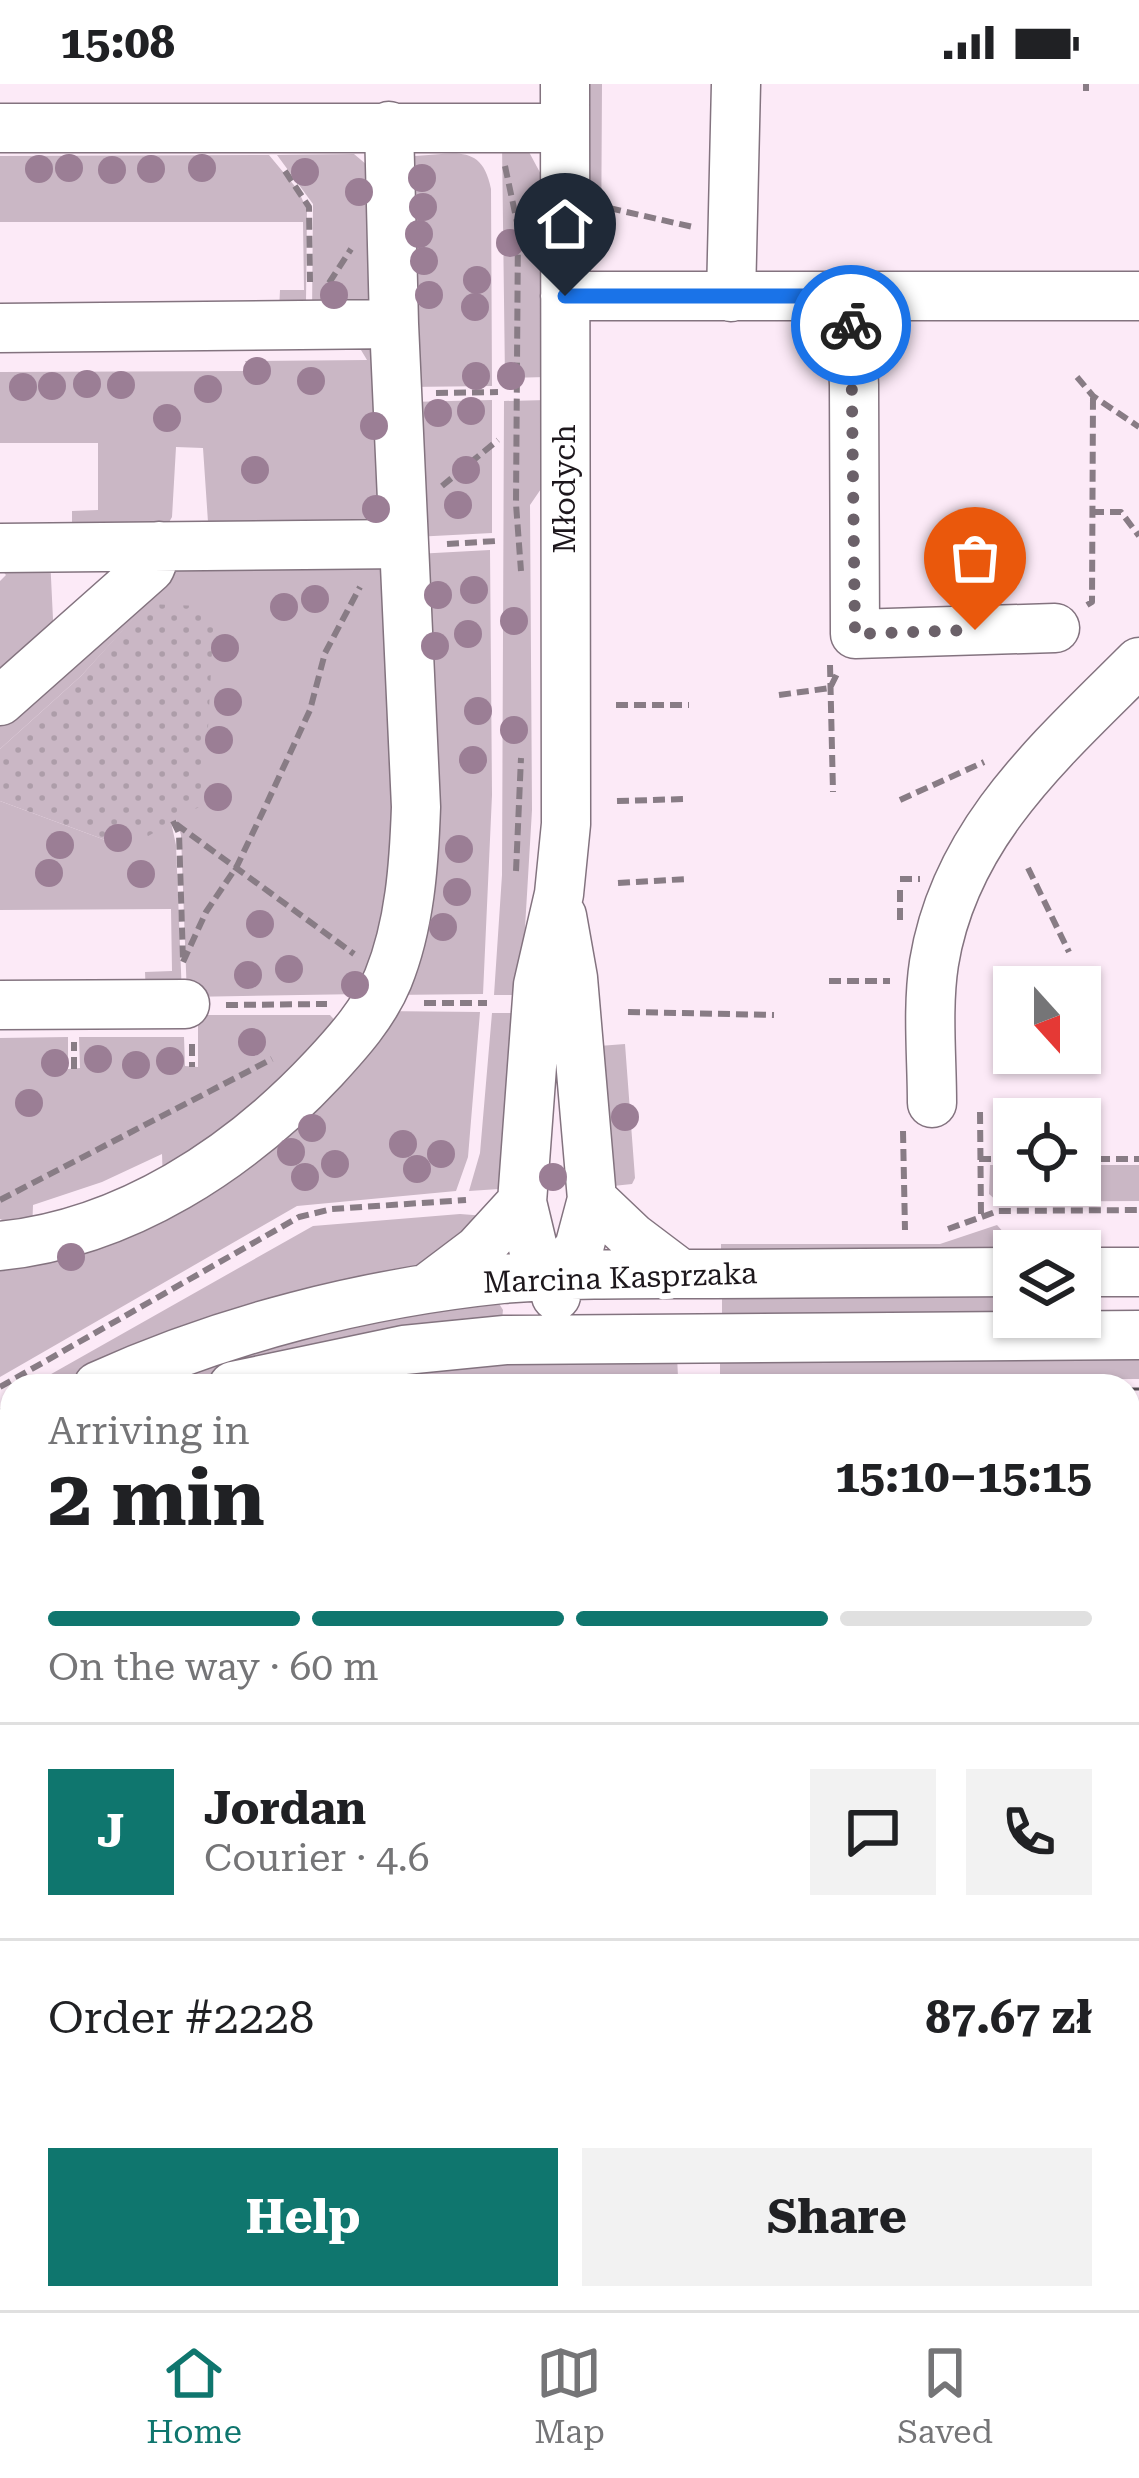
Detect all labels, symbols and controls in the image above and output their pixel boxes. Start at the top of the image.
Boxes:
text: 15:08 [60,16,175,69]
pin [514,173,616,296]
icon: home [532,191,598,257]
courier [791,265,911,385]
icon: bike [818,292,884,358]
street label: Młodych [547,424,582,554]
pin [924,507,1026,630]
icon: bag [942,525,1008,591]
north arrow [993,966,1101,1074]
map controls [993,966,1101,1338]
button: locate [993,1098,1101,1206]
button: layers [993,1230,1101,1338]
street label: Marcina Kasprzaka [482,1255,758,1300]
text: Arriving in [48,1408,250,1454]
text: 15:10–15:15 [835,1450,1092,1503]
text: 2 min [48,1453,265,1544]
text: On the way · 60 m [48,1644,379,1690]
button: chat [810,1769,936,1895]
button: phone [966,1769,1092,1895]
text: Jordan [204,1782,366,1835]
text: J [97,1805,125,1858]
text: Courier · 4.6 [204,1835,430,1881]
text: Order #2228 [48,1991,314,2044]
text: 87.67 zł [926,1991,1092,2044]
button: Help [48,2148,558,2286]
button: Share [582,2148,1092,2286]
tab: Home [146,2340,242,2451]
tab: Map [534,2340,605,2451]
tab: Saved [897,2340,993,2451]

